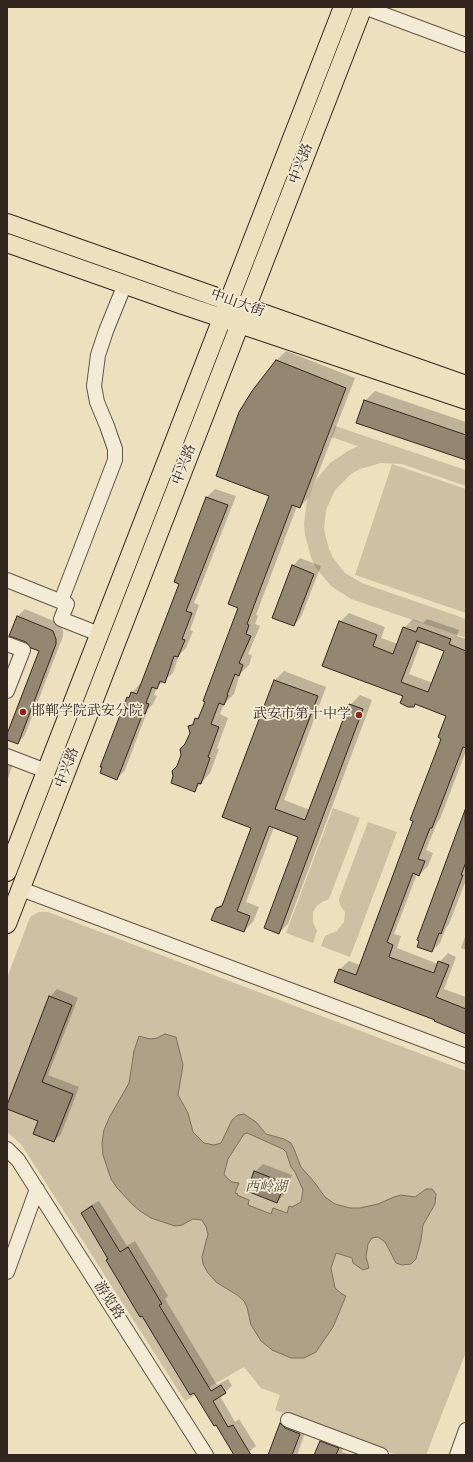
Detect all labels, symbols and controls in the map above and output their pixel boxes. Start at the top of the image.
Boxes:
street label: 中兴路 [287,141,317,187]
street label: 中山大街 [208,287,266,321]
street label: 中兴路 [170,442,200,488]
place label: 邯郸学院武安分院 [31,704,143,720]
marker: 邯郸学院武安分院 [18,707,28,717]
place label: 武安市第十中学 [253,707,351,723]
marker: 武安市第十中学 [354,710,364,720]
street label: 中兴路 [53,745,83,791]
park label: 西岭湖 [245,1180,287,1196]
street label: 游览路 [90,1279,126,1323]

